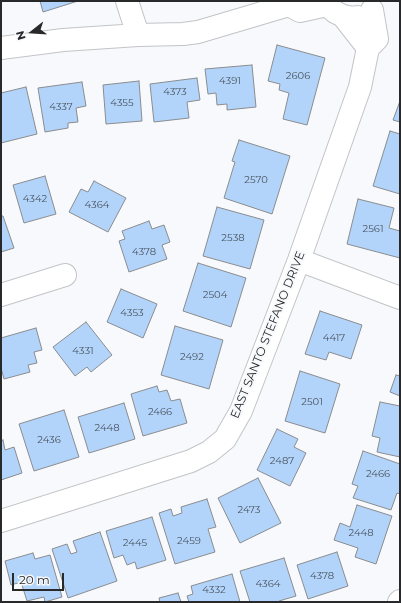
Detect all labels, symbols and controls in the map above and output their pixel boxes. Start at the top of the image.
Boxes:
north arrow [12,12,52,52]
text: N [13,29,29,42]
house number: 2606 [286,70,310,82]
house number: 4391 [219,75,241,87]
house number: 4373 [163,86,187,98]
house number: 4355 [110,97,134,109]
house number: 4337 [49,101,73,113]
house number: 2570 [244,174,268,186]
house number: 4342 [23,193,47,205]
house number: 4364 [85,199,109,211]
house number: 2561 [362,223,384,235]
house number: 2538 [221,232,245,244]
house number: 4378 [132,246,156,258]
street label: EAST SANTO STEFANO DRIVE [228,249,308,421]
house number: 2504 [203,289,227,301]
house number: 4353 [120,307,144,319]
house number: 4417 [323,332,345,344]
house number: 4331 [72,345,94,357]
house number: 2492 [180,351,204,363]
house number: 2501 [301,396,323,408]
house number: 2466 [148,406,172,418]
house number: 2448 [94,422,120,434]
house number: 2436 [37,434,61,446]
house number: 2487 [270,455,294,467]
house number: 2466 [366,468,390,480]
house number: 2473 [237,504,261,516]
house number: 2448 [348,527,374,539]
house number: 2459 [177,535,201,547]
house number: 2445 [123,537,147,549]
scale bar [14,565,66,591]
house number: 4378 [310,570,334,582]
text: 20 m [19,572,50,587]
house number: 4364 [256,578,280,590]
house number: 4332 [202,584,226,596]

